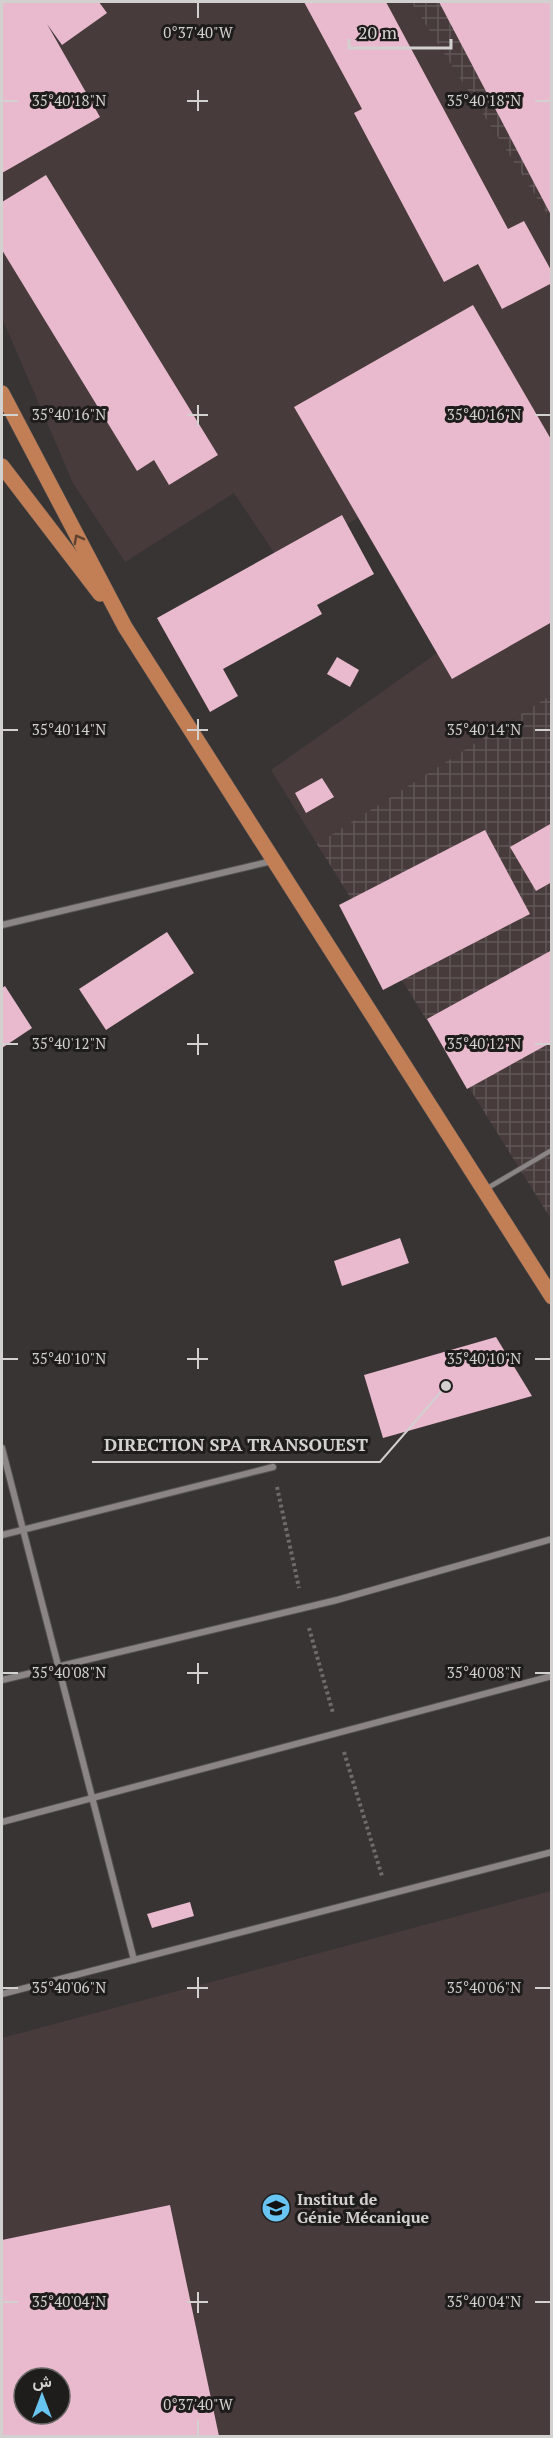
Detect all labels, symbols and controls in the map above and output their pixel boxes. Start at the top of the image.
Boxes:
scale bar [349,12,451,50]
text: 20 m [358,20,398,44]
text: 0°37'40"W [163,22,234,42]
text: 35°40'18"N [32,90,106,110]
text: 35°40'18"N [447,90,521,110]
text: 35°40'16"N [32,404,106,424]
text: 35°40'16"N [447,404,521,424]
one-way arrow [74,534,85,545]
text: 35°40'14"N [32,719,106,739]
text: 35°40'14"N [447,719,521,739]
text: 35°40'12"N [32,1033,106,1053]
text: 35°40'12"N [447,1033,521,1053]
text: 35°40'10"N [32,1348,106,1368]
text: 35°40'10"N [447,1348,521,1368]
callout: DIRECTION SPA TRANSOUEST [92,1426,380,1462]
text: DIRECTION SPA TRANSOUEST [104,1432,368,1456]
text: 35°40'08"N [32,1662,106,1682]
text: 35°40'08"N [447,1662,521,1682]
text: 35°40'06"N [32,1977,106,1997]
text: 35°40'06"N [447,1977,521,1997]
place label: Institut de Génie Mécanique [297,2188,430,2228]
school or university icon: Institut de Génie Mécanique [260,2192,292,2224]
text: 35°40'04"N [32,2291,106,2311]
text: 35°40'04"N [447,2291,521,2311]
north arrow [12,2366,72,2426]
text: ش [32,2370,52,2392]
text: 0°37'40"W [163,2394,234,2414]

